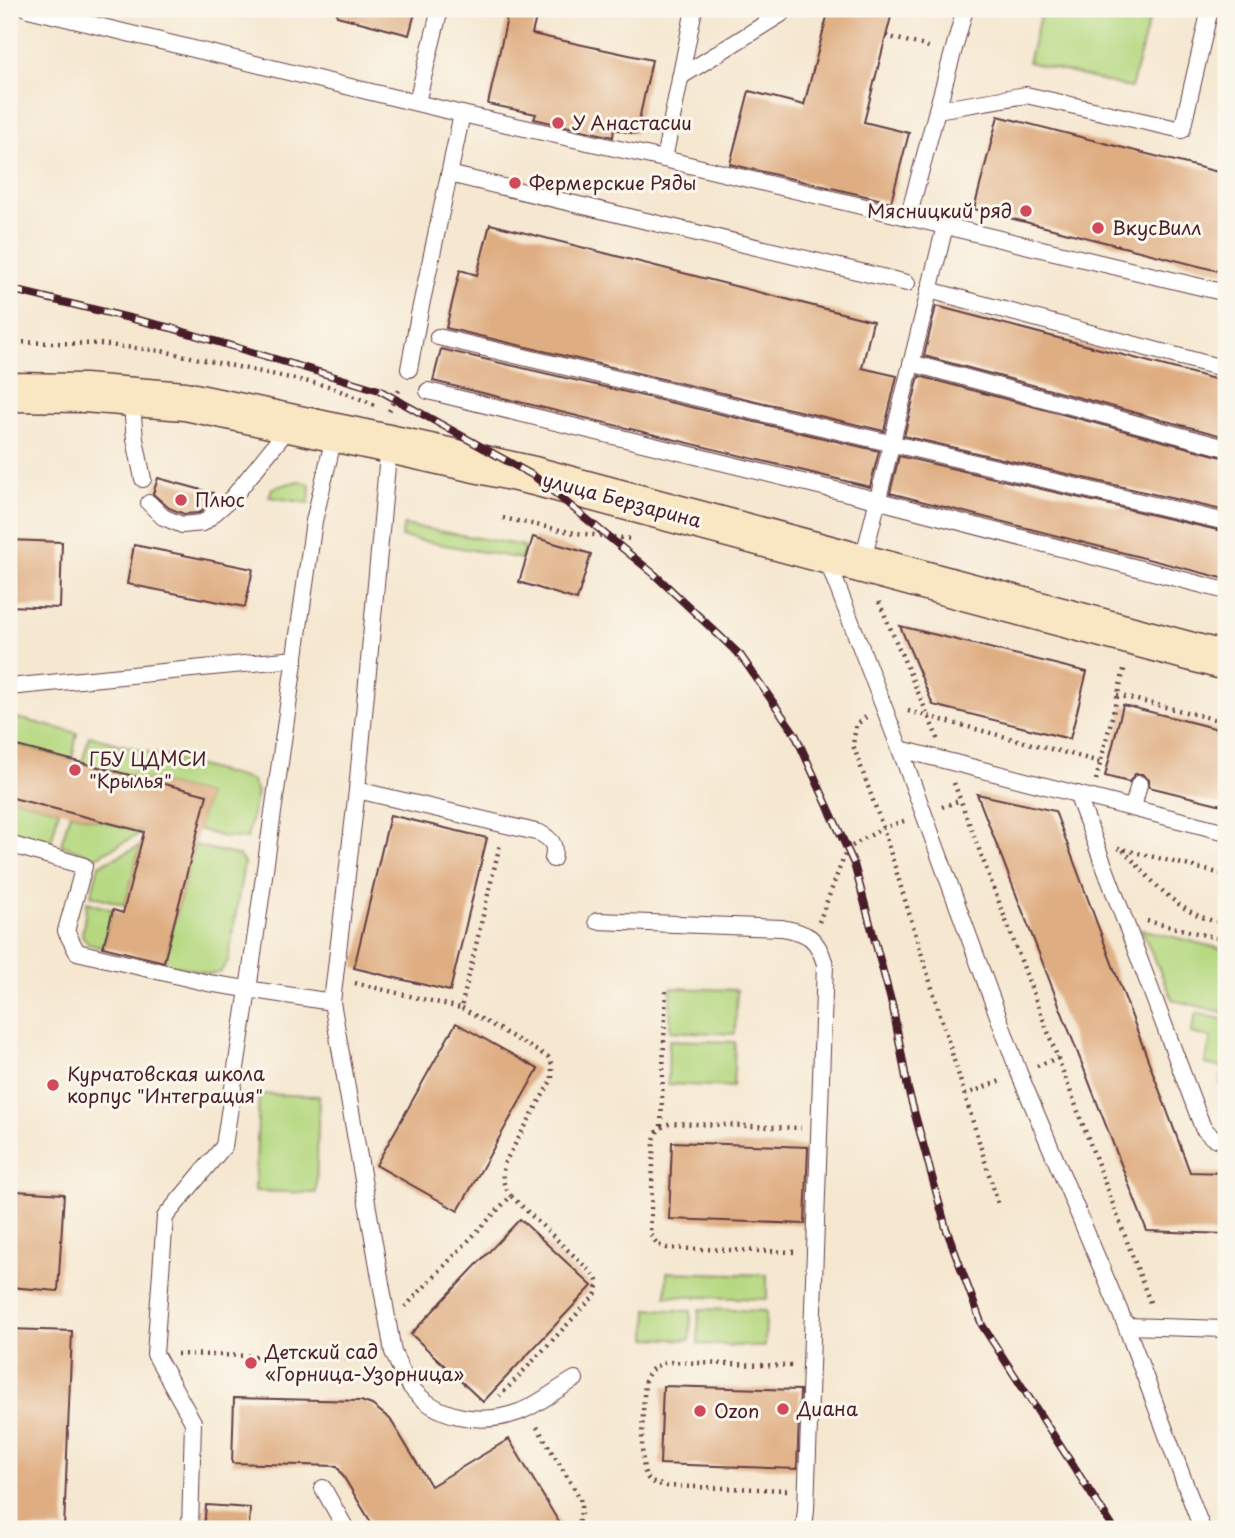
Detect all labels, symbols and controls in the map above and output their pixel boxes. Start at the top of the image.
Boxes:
place label: У Анастасии [572,108,692,136]
marker: У Анастасии [550,115,566,131]
place label: Фермерские Ряды [529,168,697,196]
marker: Фермерские Ряды [507,175,523,191]
place label: Мясницкий ряд [867,196,1012,224]
marker: Мясницкий ряд [1018,203,1034,219]
place label: ВкусВилл [1112,213,1201,241]
marker: ВкусВилл [1090,220,1106,236]
street label: улица Берзарина [540,464,705,534]
place label: Плюс [195,485,245,513]
marker: Плюс [173,492,189,508]
place label: ГБУ ЦДМСИ "Крылья" [89,744,207,794]
marker: ГБУ ЦДМСИ "Крылья" [67,762,83,778]
place label: Курчатовская школа корпус "Интеграция" [67,1059,265,1109]
marker: Курчатовская школа корпус "Интеграция" [45,1077,61,1093]
place label: Детский сад «Горница-Узорница» [264,1337,464,1387]
marker: Детский сад «Горница-Узорница» [243,1355,259,1371]
place label: Диана [796,1394,858,1422]
place label: Ozon [714,1396,759,1424]
marker: Диана [775,1401,791,1417]
marker: Ozon [692,1403,708,1419]

